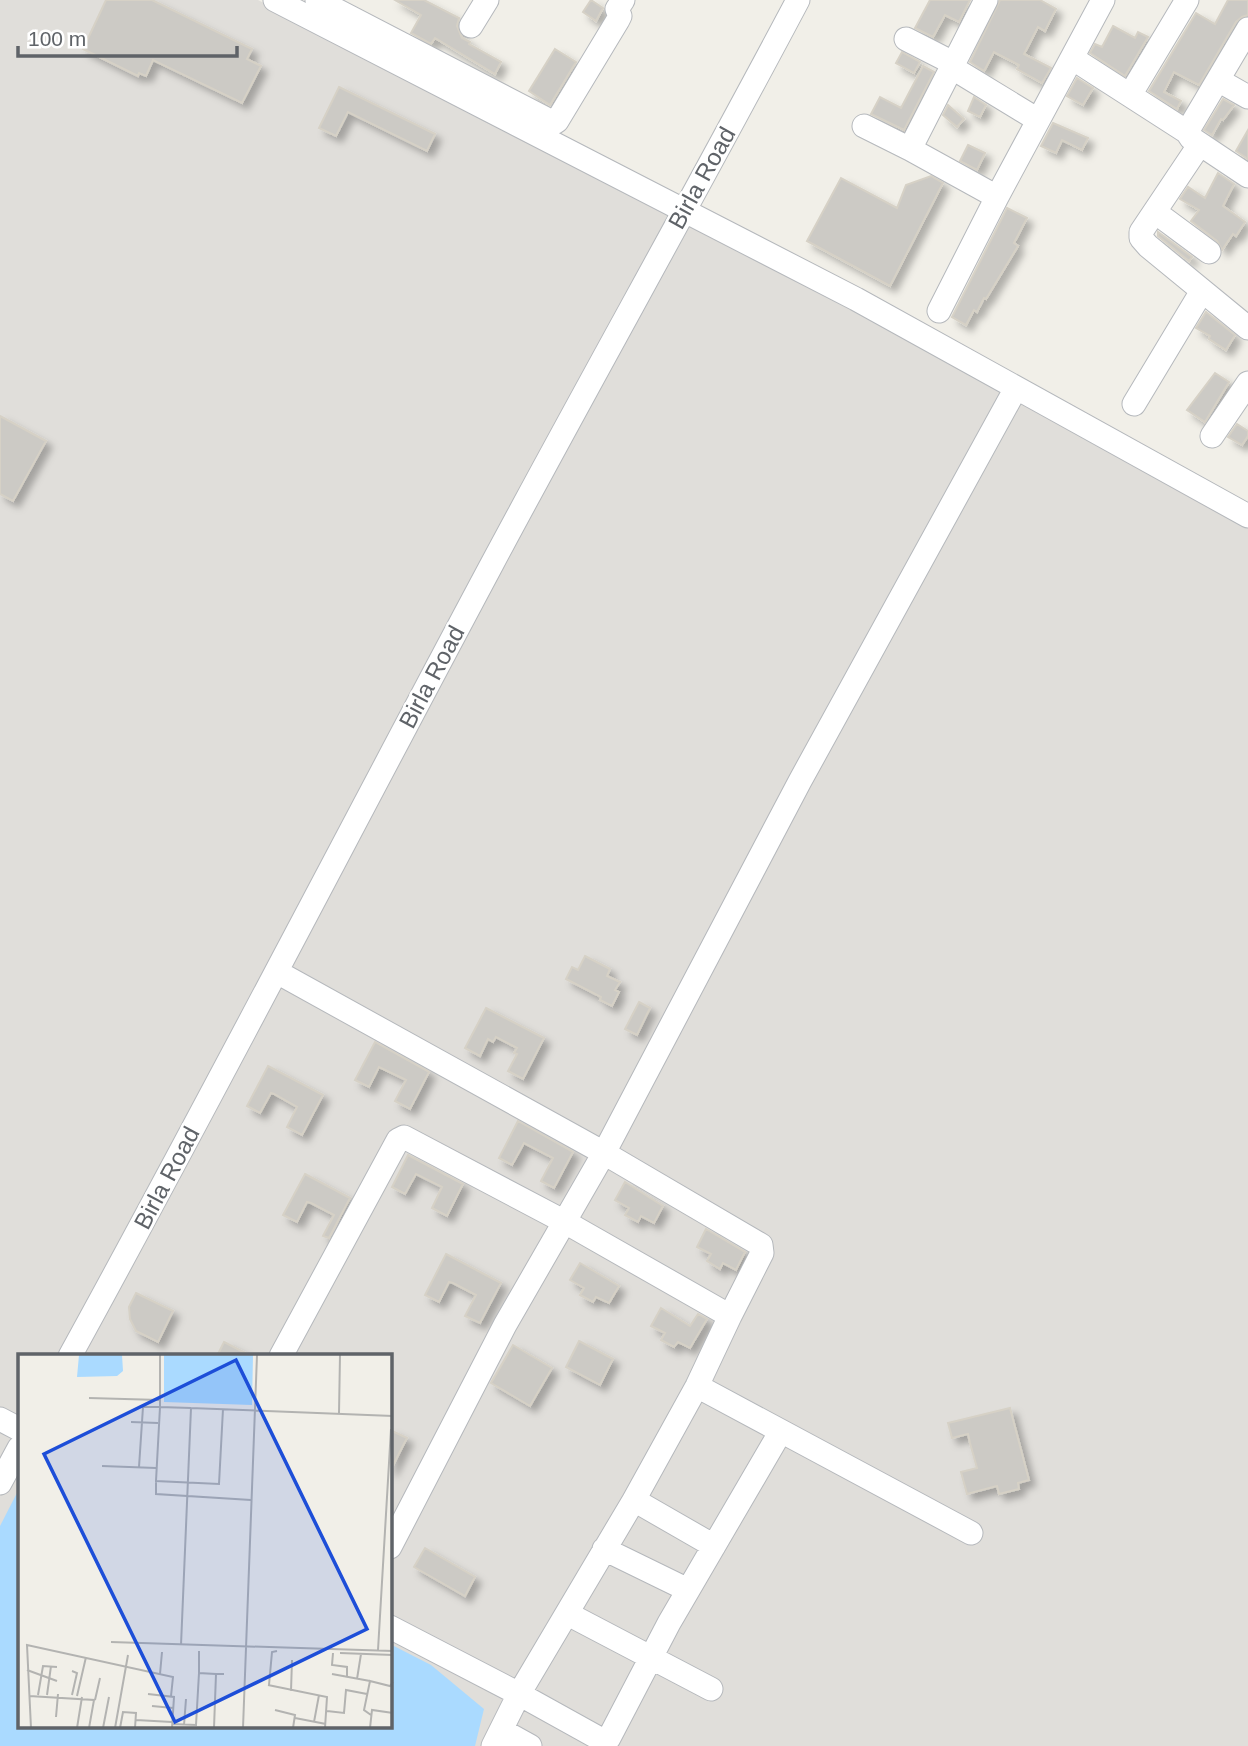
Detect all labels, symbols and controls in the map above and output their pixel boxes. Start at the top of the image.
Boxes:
scale bar [18,14,236,58]
text: 100 m [28,27,86,50]
street label: Birla Road [663,122,741,233]
street label: Birla Road [393,621,470,733]
street label: Birla Road [128,1122,205,1234]
inset map [18,1354,392,1728]

